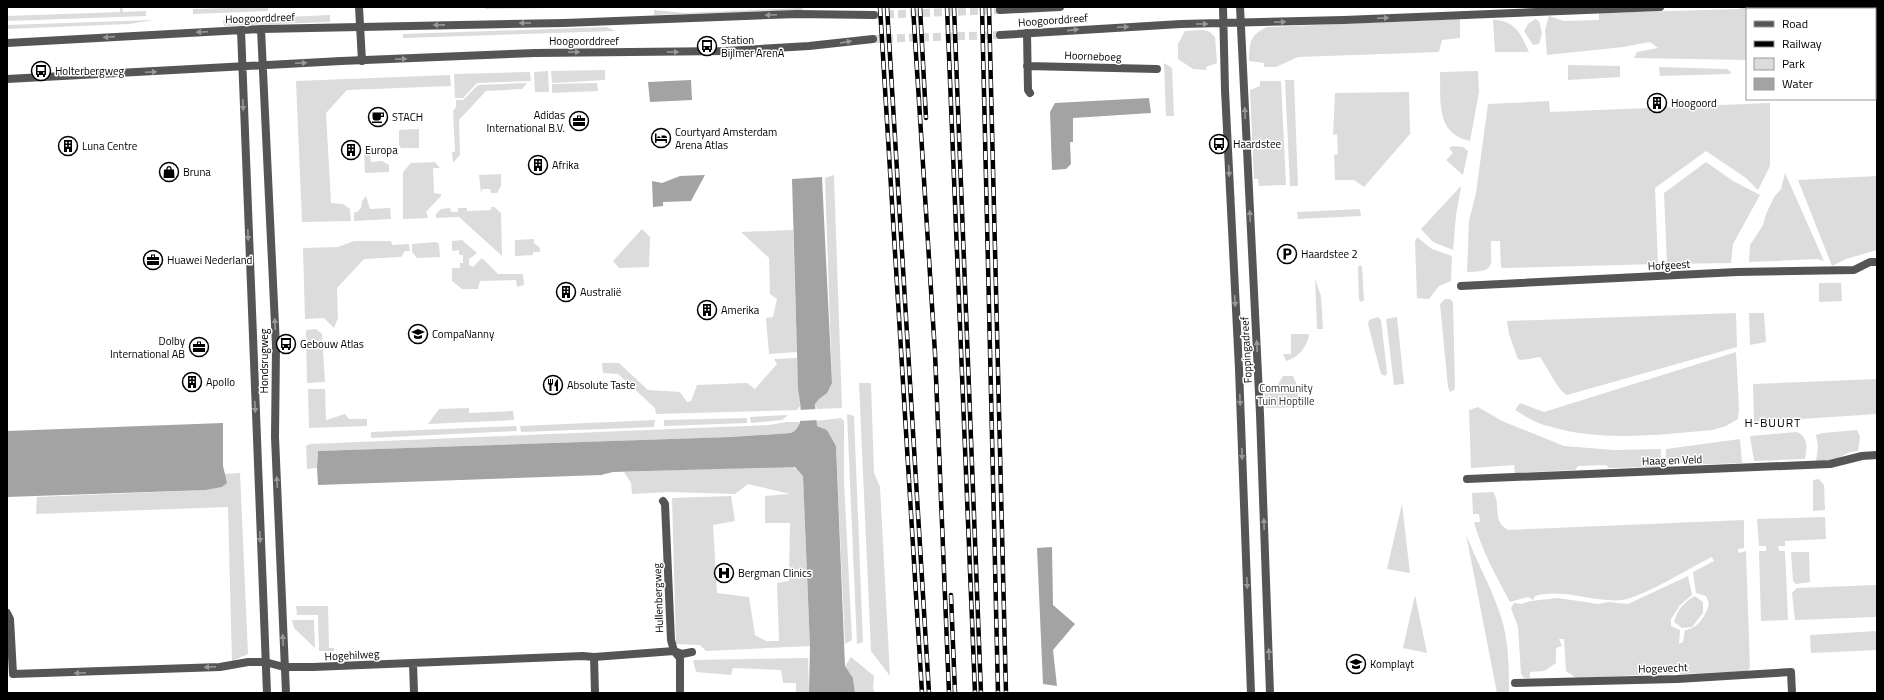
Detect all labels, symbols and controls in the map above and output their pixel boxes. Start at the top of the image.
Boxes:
legend [1746,8,1876,100]
street label: Hoogoorddreef [225,9,296,27]
street label: Hoogoorddreef [1018,10,1089,30]
one-way arrow [765,11,777,18]
text: Road [1782,14,1808,33]
one-way arrow [1377,15,1390,21]
one-way arrow [1274,19,1287,25]
one-way arrow [518,20,531,26]
one-way arrow [433,21,445,28]
one-way arrow [1196,21,1209,27]
one-way arrow [1117,23,1129,30]
one-way arrow [1067,27,1079,34]
one-way arrow [196,28,208,35]
place label: Station Bijlmer ArenA [721,32,785,61]
street label: Hoogoorddreef [549,33,619,49]
one-way arrow [103,34,115,41]
text: Railway [1782,34,1822,53]
bus stop icon: Station Bijlmer ArenA [696,35,718,57]
one-way arrow [840,39,852,45]
street label: Hoorneboeg [1064,47,1122,65]
one-way arrow [568,49,581,55]
one-way arrow [667,49,680,55]
text: Park [1782,54,1805,73]
one-way arrow [395,56,407,63]
bus stop icon: Holterbergweg [30,60,52,82]
one-way arrow [295,60,308,66]
place label: Holterbergweg [55,63,125,79]
one-way arrow [145,69,158,75]
text: Water [1782,74,1813,93]
building icon: Hoogoord [1646,92,1668,114]
place label: Hoogoord [1671,95,1717,111]
one-way arrow [240,99,246,112]
cafe icon: STACH [367,106,389,128]
place label: Adidas International B.V. [487,107,565,136]
one-way arrow [1242,107,1249,119]
place label: STACH [392,109,423,125]
office icon: Adidas International B.V. [568,110,590,132]
place label: Courtyard Amsterdam Arena Atlas [675,124,777,153]
hotel icon: Courtyard Amsterdam Arena Atlas [650,127,672,149]
bus stop icon: Haardstee [1208,133,1230,155]
building icon: Luna Centre [57,135,79,157]
place label: Haardstee [1233,136,1281,152]
place label: Luna Centre [82,138,138,154]
building icon: Europa [340,139,362,161]
place label: Europa [365,142,398,158]
building icon: Afrika [527,154,549,176]
place label: Afrika [552,157,580,173]
shop icon: Bruna [158,161,180,183]
place label: Bruna [183,164,211,180]
one-way arrow [1226,165,1232,178]
one-way arrow [1247,210,1254,222]
one-way arrow [245,229,251,242]
parking icon: Haardstee 2 [1276,243,1298,265]
place label: Haardstee 2 [1301,246,1358,262]
office icon: Huawei Nederland [142,249,164,271]
place label: Huawei Nederland [167,252,253,268]
street label: Hofgeest [1647,256,1691,274]
building icon: Australië [555,281,577,303]
place label: Australië [580,284,622,300]
one-way arrow [1232,295,1238,308]
building icon: Amerika [696,299,718,321]
place label: Amerika [721,302,760,318]
street label: Foppingadreef [1236,316,1256,384]
one-way arrow [271,318,278,330]
school or university icon: CompaNanny [407,323,429,345]
place label: CompaNanny [432,326,495,342]
street label: Hondsrugweg [256,328,272,393]
place label: Dolby International AB [110,333,186,362]
bus stop icon: Gebouw Atlas [275,333,297,355]
office icon: Dolby International AB [188,336,210,358]
place label: Gebouw Atlas [300,336,364,352]
one-way arrow [1253,340,1260,352]
building icon: Apollo [181,371,203,393]
place label: Apollo [206,374,235,390]
restaurant icon: Absolute Taste [542,374,564,396]
place label: Absolute Taste [567,377,636,393]
park label: Community Tuin Hoptille [1257,380,1315,409]
one-way arrow [1236,394,1243,406]
one-way arrow [252,401,258,414]
district label: H-BUURT [1745,413,1801,432]
one-way arrow [1239,448,1245,461]
street label: Haag en Veld [1642,451,1703,469]
one-way arrow [273,476,280,488]
one-way arrow [1261,517,1267,530]
one-way arrow [257,531,264,543]
street label: Hullenbergweg [649,562,667,633]
hospital icon: Bergman Clinics [713,562,735,584]
place label: Bergman Clinics [738,565,812,581]
one-way arrow [1244,577,1250,590]
one-way arrow [280,633,286,646]
street label: Hogehilweg [324,646,380,664]
one-way arrow [1265,648,1272,660]
school or university icon: Komplayt [1345,653,1367,675]
place label: Komplayt [1370,656,1414,672]
street label: Hogevecht [1638,659,1688,677]
one-way arrow [204,664,216,671]
one-way arrow [73,670,86,676]

